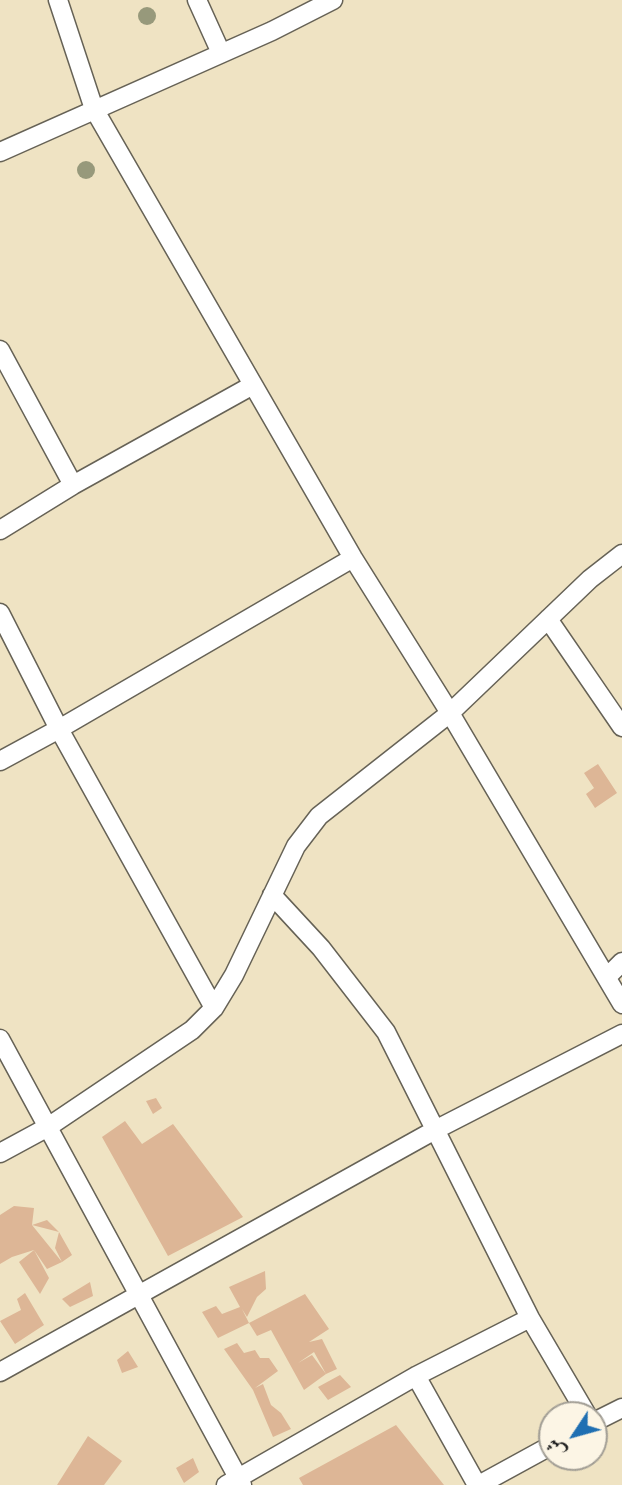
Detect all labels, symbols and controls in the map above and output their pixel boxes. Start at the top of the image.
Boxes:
north arrow [538,1401,608,1471]
text: ش [541,1432,574,1463]

